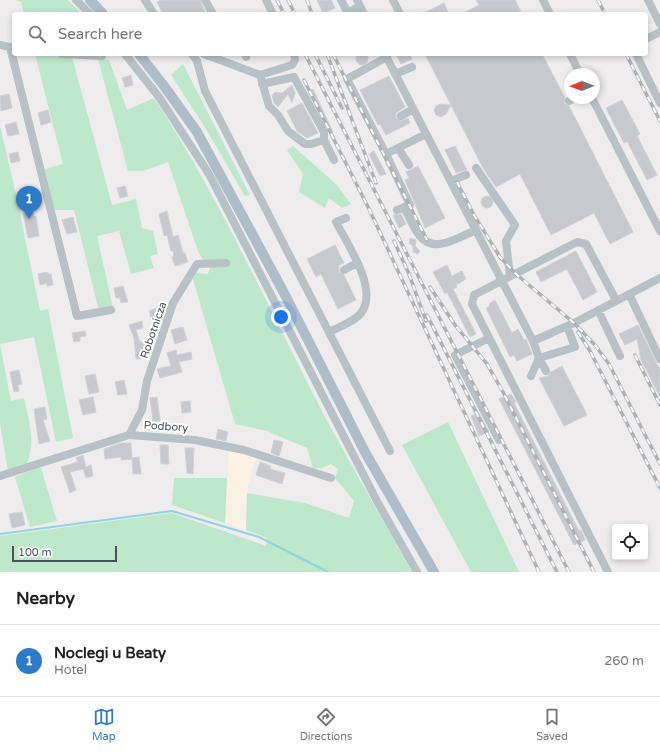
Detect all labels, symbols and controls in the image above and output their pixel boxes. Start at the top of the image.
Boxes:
search box [12,12,648,56]
icon: search [26,23,48,45]
text: Search here [58,25,142,43]
north arrow [564,68,600,104]
pin: 1 [16,186,42,219]
street label: Robotnicza [138,300,169,360]
your location [271,307,291,327]
street label: Podbory [143,418,189,435]
map controls [612,524,648,560]
button: locate [612,524,648,560]
scale bar [12,544,117,563]
text: 100 m [18,546,52,559]
text: Nearby [16,588,75,609]
text: Noclegi u Beaty [54,644,166,662]
text: 1 [25,653,33,669]
text: 260 m [604,653,644,669]
text: Hotel [54,662,87,678]
tab: Map [92,706,116,743]
tab: Directions [300,706,352,743]
tab: Saved [536,706,568,743]

